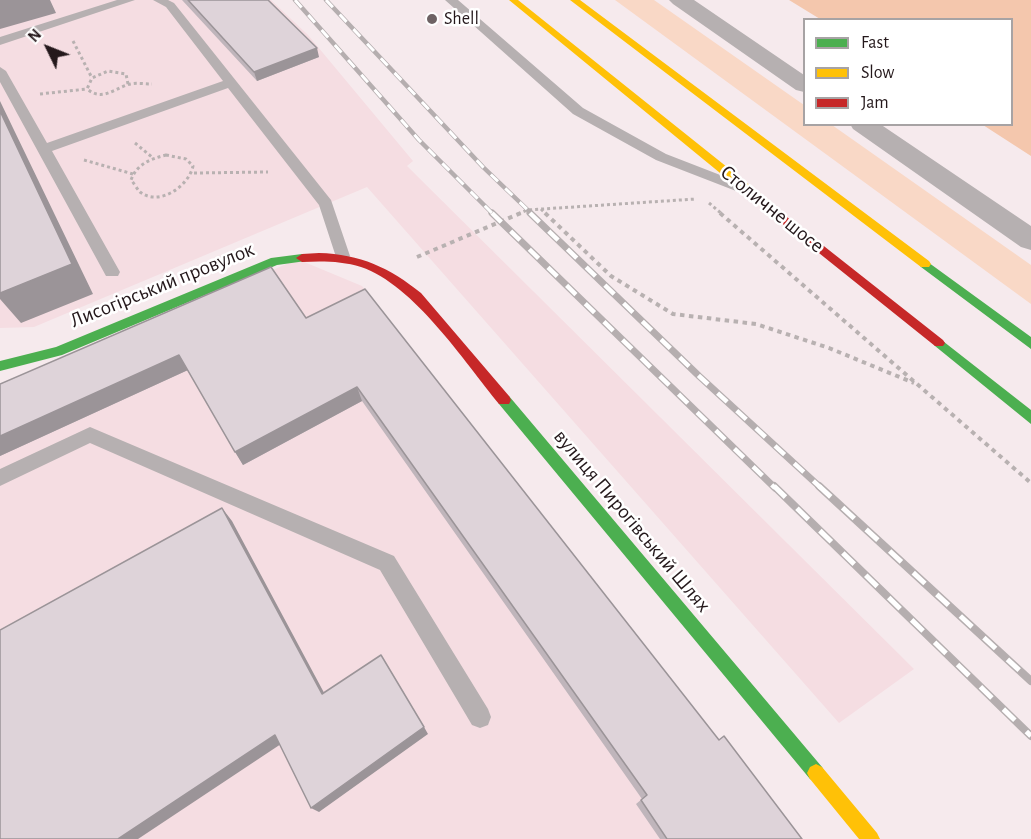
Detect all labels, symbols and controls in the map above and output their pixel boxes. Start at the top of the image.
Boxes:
place label: Shell [444,8,479,30]
marker: Shell [425,12,439,26]
north arrow [18,18,78,78]
legend [803,18,1013,126]
text: N [25,26,44,45]
text: Fast [861,34,889,52]
text: Slow [861,64,894,82]
text: Jam [861,94,889,112]
street label: Столичне шосе [715,159,829,259]
street label: Лисогірський провулок [66,237,258,333]
street label: вулиця Пирогівський Шлях [548,424,716,618]

